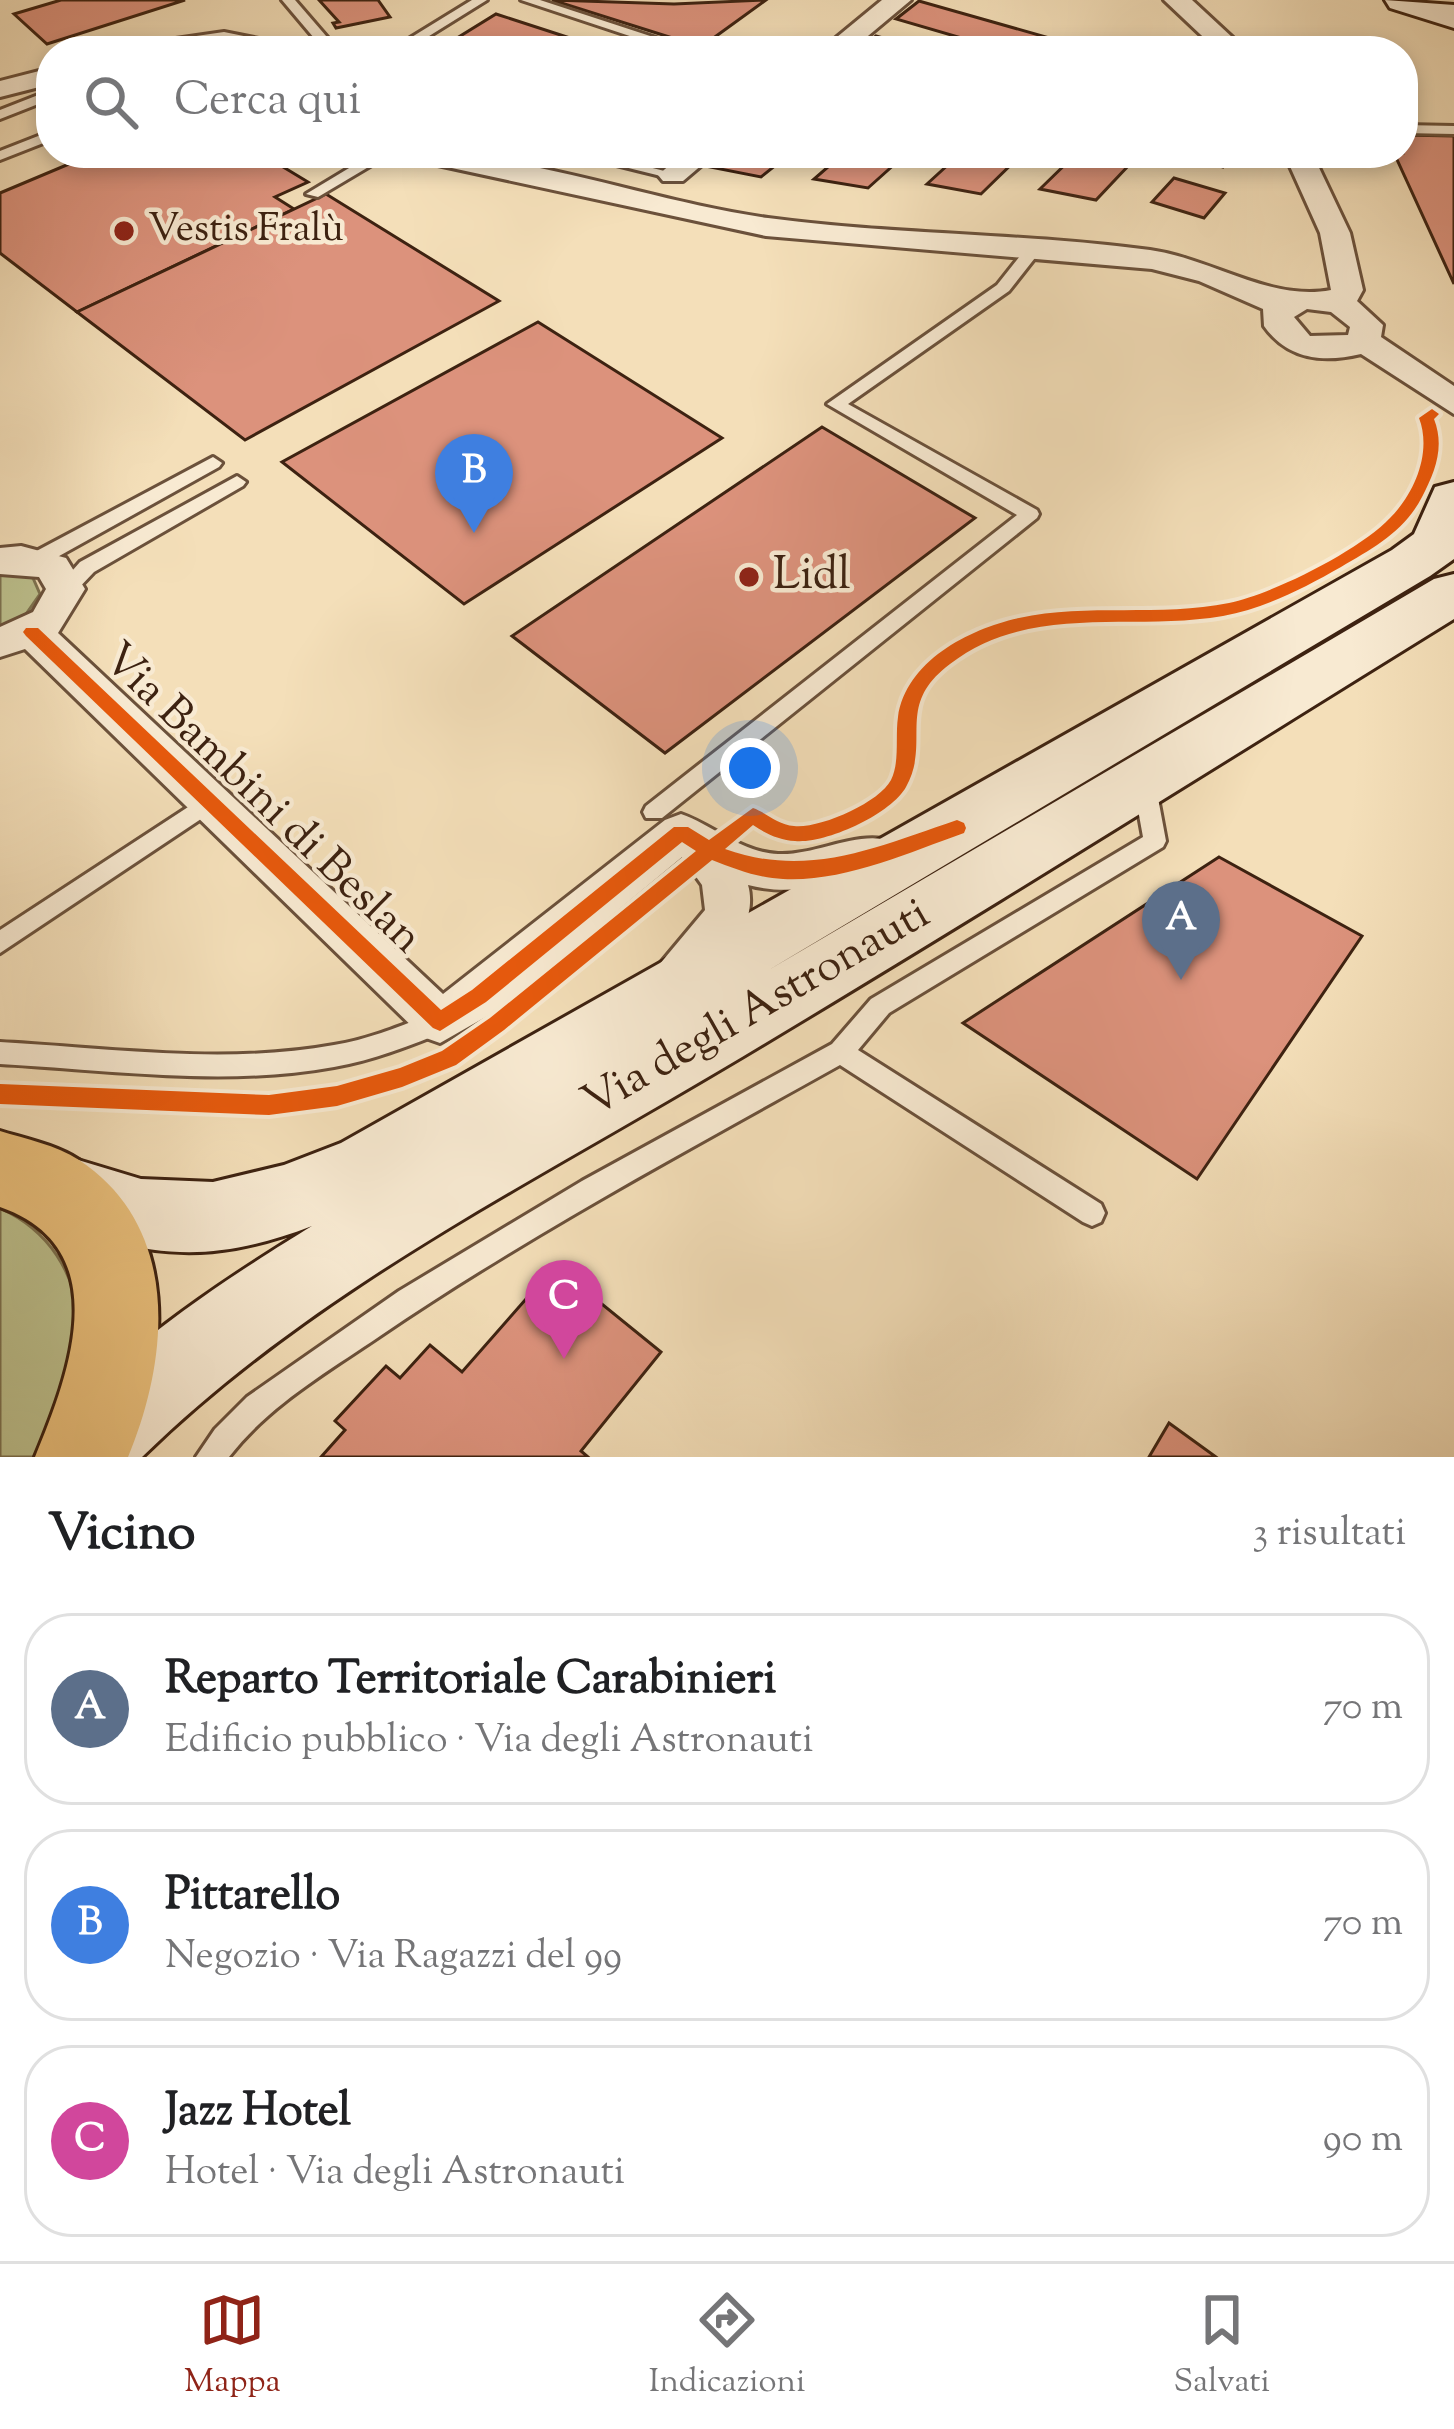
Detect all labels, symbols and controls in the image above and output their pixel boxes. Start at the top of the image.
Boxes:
search box [36,36,1418,168]
icon: search [78,69,144,135]
text: Cerca qui [174,70,361,135]
place label: Vestis Fralù [148,203,344,259]
marker: Vestis Fralù [111,218,137,244]
pin: B [435,434,513,533]
place label: Lidl [773,545,851,610]
marker: Lidl [736,564,762,590]
street label: Via Bambini di Beslan [86,629,436,971]
your location [720,738,780,798]
pin: A [1142,881,1220,980]
street label: Via degli Astronauti [571,884,943,1136]
pin: C [525,1260,603,1359]
text: Vicino [48,1499,195,1572]
text: 3 risultati [1253,1507,1406,1563]
text: Reparto Territoriale Carabinieri [165,1649,776,1714]
text: A [74,1681,106,1737]
text: 70 m [1323,1681,1403,1737]
text: Edificio pubblico · Via degli Astronauti [165,1714,813,1770]
text: Pittarello [165,1865,340,1930]
text: B [78,1897,102,1953]
text: 70 m [1323,1897,1403,1953]
text: Negozio · Via Ragazzi del 99 [165,1930,622,1986]
text: Jazz Hotel [165,2081,351,2146]
text: C [74,2113,106,2169]
text: 90 m [1323,2113,1403,2169]
text: Hotel · Via degli Astronauti [165,2146,625,2202]
tab: Mappa [184,2287,281,2407]
tab: Indicazioni [649,2287,805,2407]
tab: Salvati [1173,2287,1270,2407]

